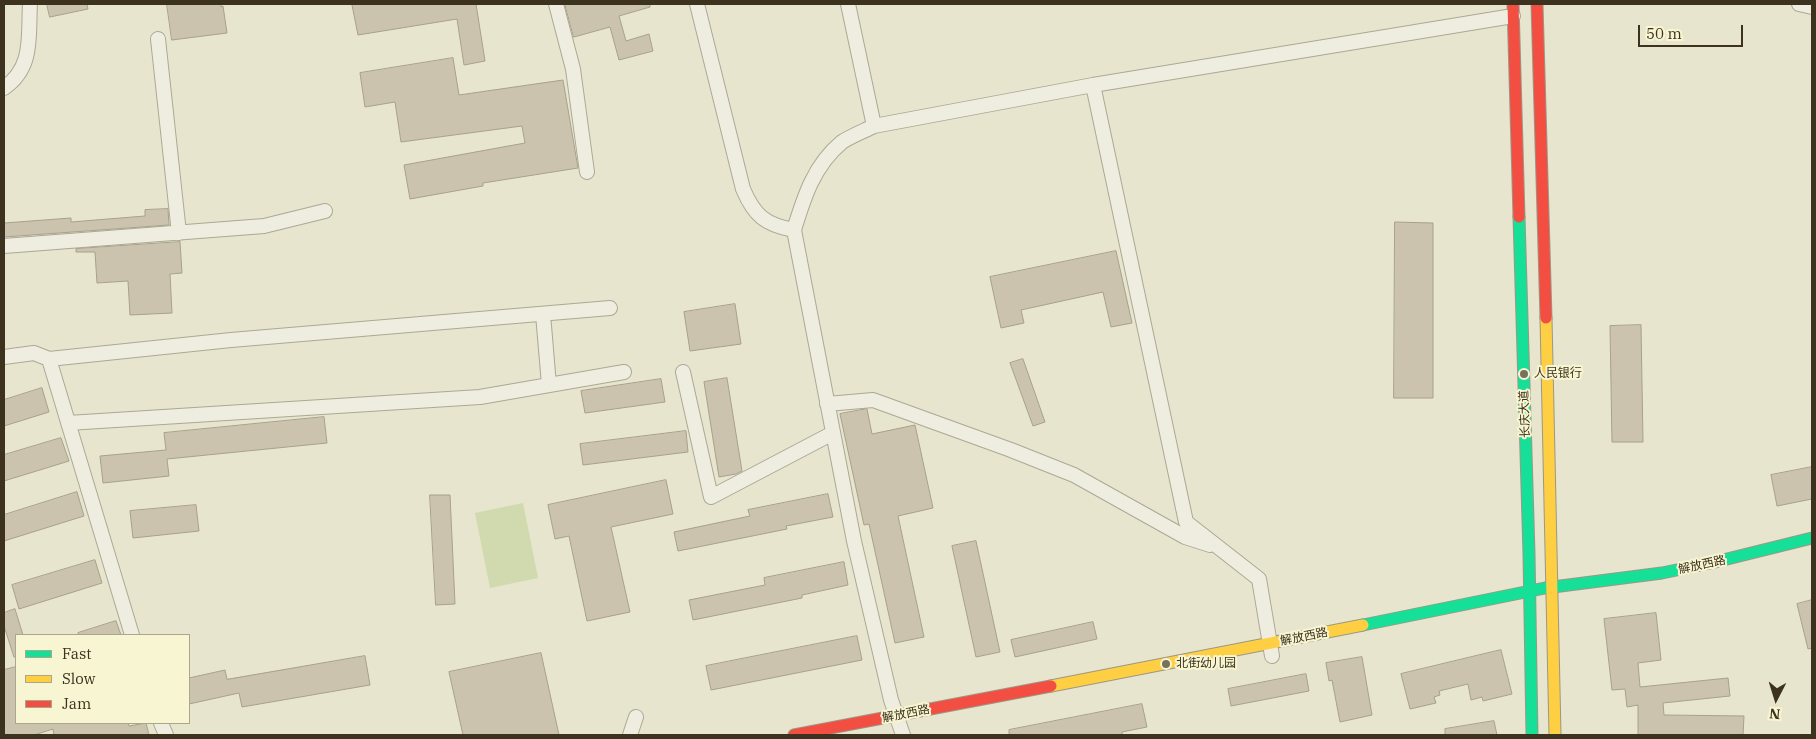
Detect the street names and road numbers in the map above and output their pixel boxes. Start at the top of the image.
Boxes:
street label: 长庆大道 [1517,390,1533,438]
street label: 解放西路 [1677,553,1727,577]
street label: 解放西路 [1279,625,1329,649]
street label: 解放西路 [881,702,931,726]

